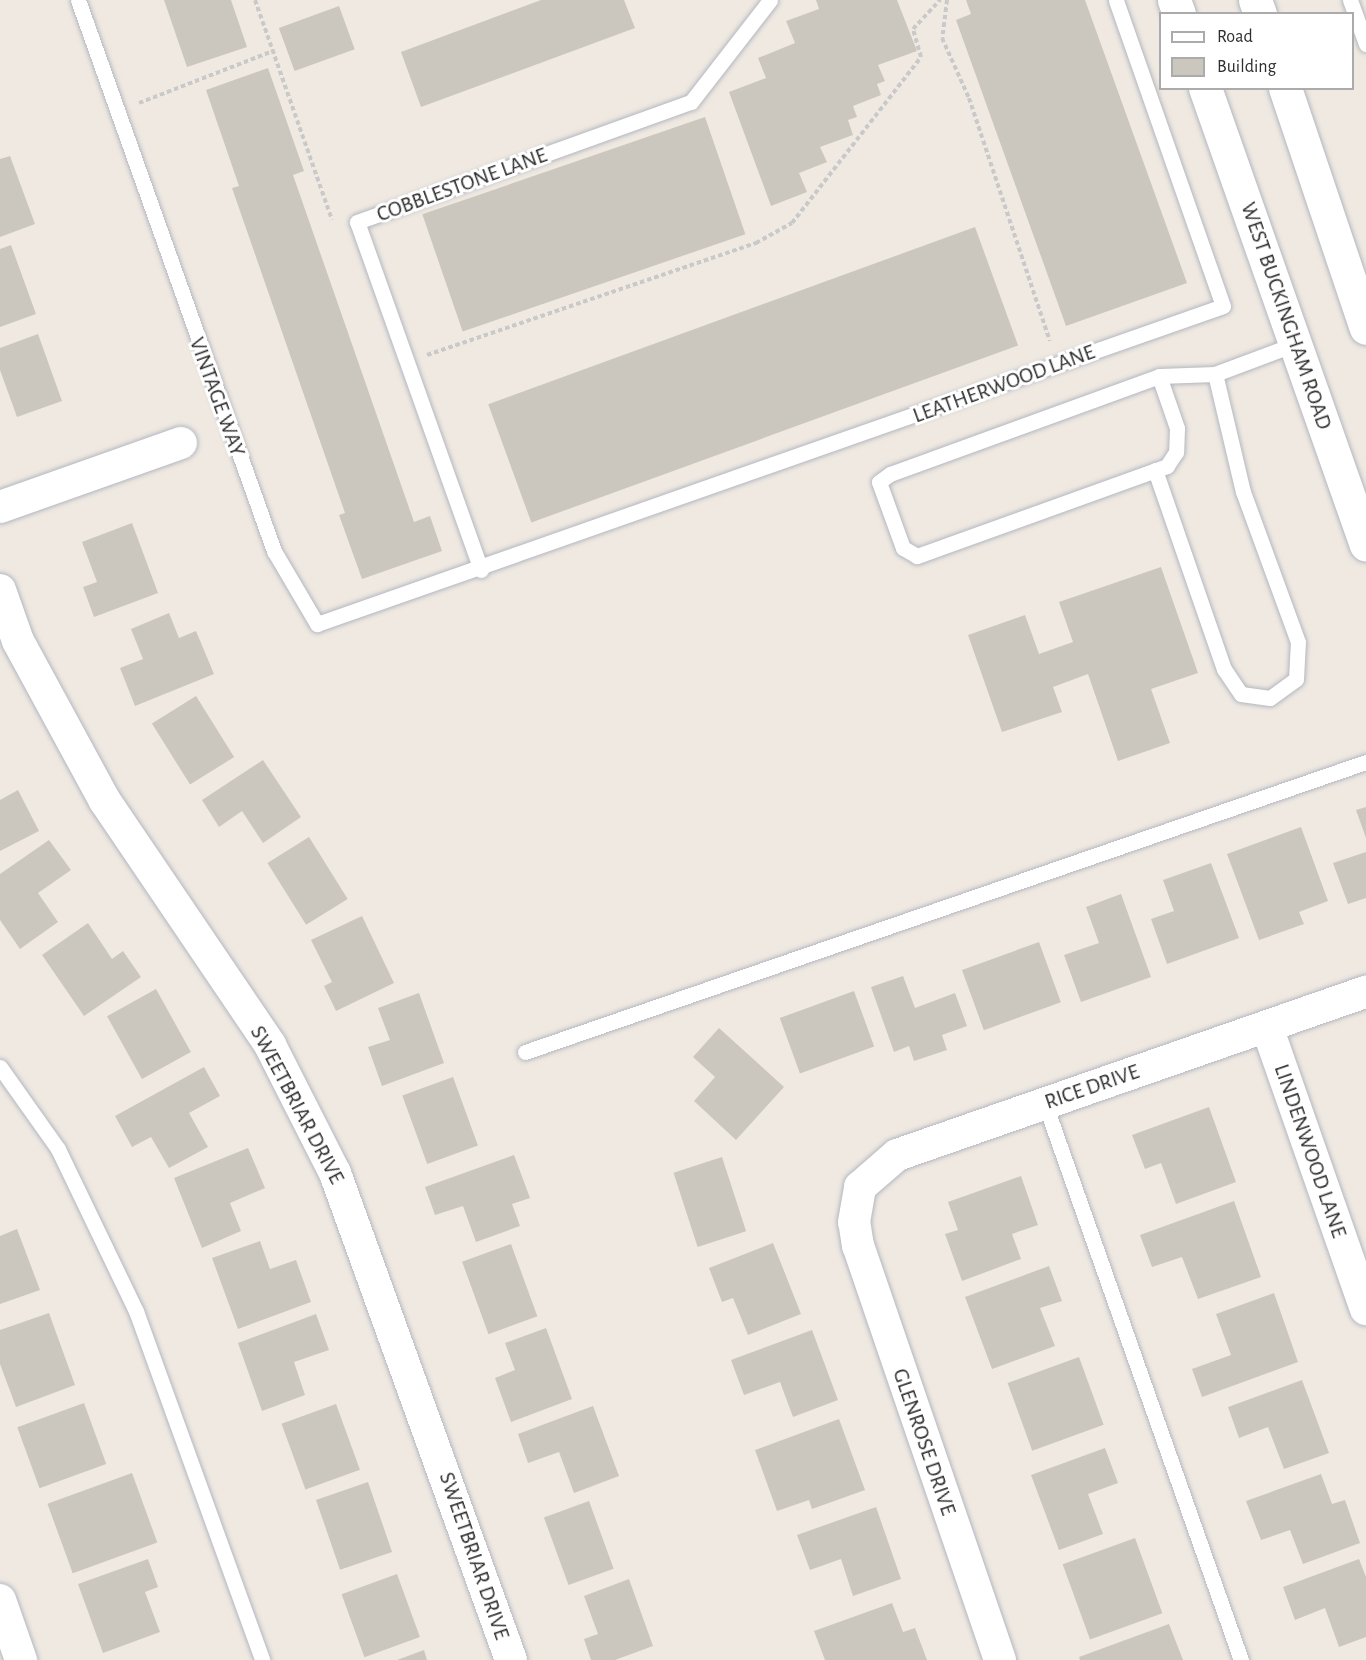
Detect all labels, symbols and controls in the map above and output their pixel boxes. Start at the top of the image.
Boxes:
legend [1159,12,1354,90]
text: Road [1217,28,1253,46]
text: Building [1217,58,1276,76]
street label: COBBLESTONE LANE [373,142,551,228]
street label: WEST BUCKINGHAM ROAD [1235,199,1337,433]
street label: VINTAGE WAY [183,334,251,460]
street label: LEATHERWOOD LANE [909,339,1099,429]
street label: SWEETBRIAR DRIVE [244,1021,350,1189]
street label: RICE DRIVE [1041,1059,1143,1115]
street label: LINDENWOOD LANE [1268,1061,1352,1241]
street label: GLENROSE DRIVE [887,1365,961,1519]
street label: SWEETBRIAR DRIVE [433,1469,515,1643]

